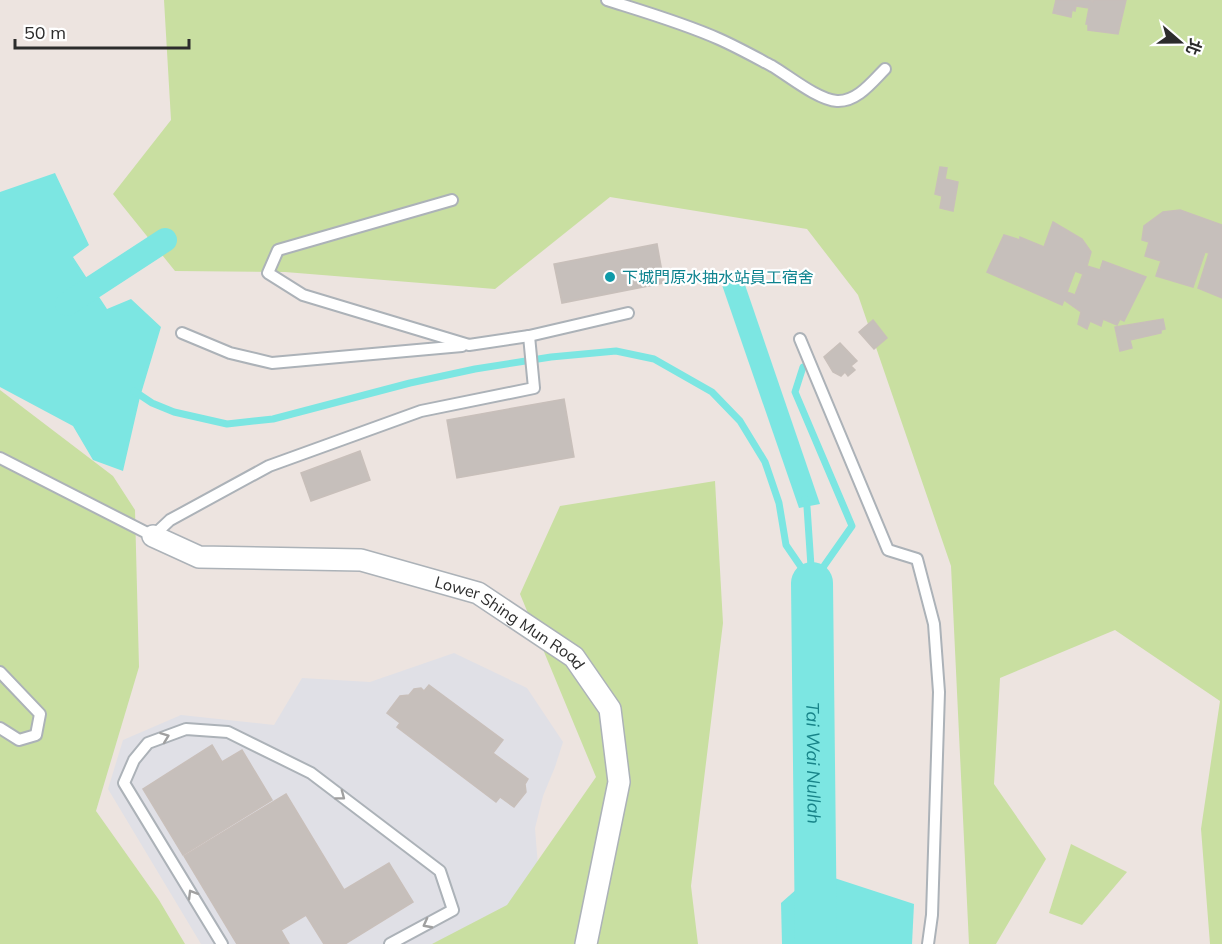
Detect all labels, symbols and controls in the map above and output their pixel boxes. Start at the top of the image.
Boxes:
scale bar [15,12,189,50]
north arrow [1150,12,1210,72]
text: 50 m [24,21,66,44]
text: 北 [1182,36,1206,58]
place label: 下城門原水抽水站員工宿舍 [622,267,814,287]
marker: 下城門原水抽水站員工宿舍 [603,270,617,284]
street label: Lower Shing Mun Road [433,571,589,673]
water label: Tai Wai Nullah [802,702,826,824]
one-way arrow [159,732,170,744]
one-way arrow [334,789,345,800]
one-way arrow [187,890,199,900]
one-way arrow [423,917,433,928]

